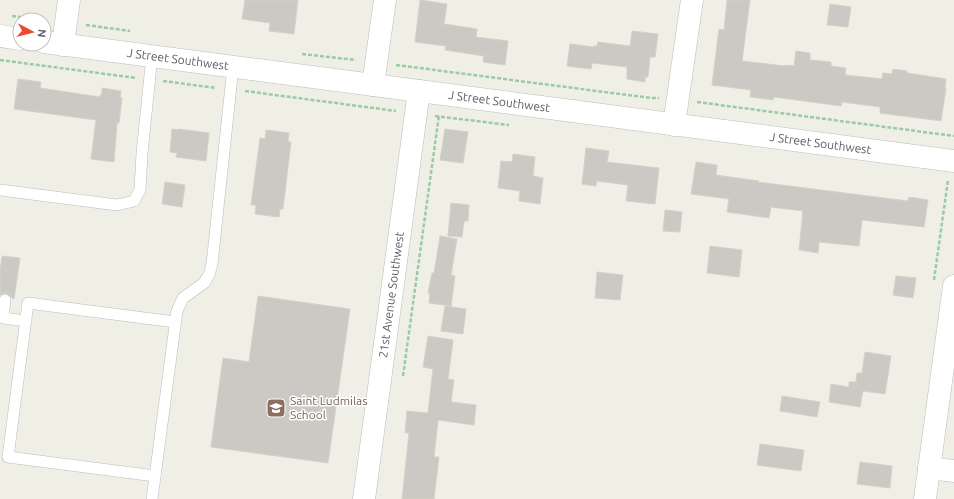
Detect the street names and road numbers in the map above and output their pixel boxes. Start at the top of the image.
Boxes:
street label: J Street Southwest [126,46,230,72]
street label: J Street Southwest [447,88,551,114]
street label: J Street Southwest [769,130,872,156]
street label: 21st Avenue Southwest [376,231,406,359]

